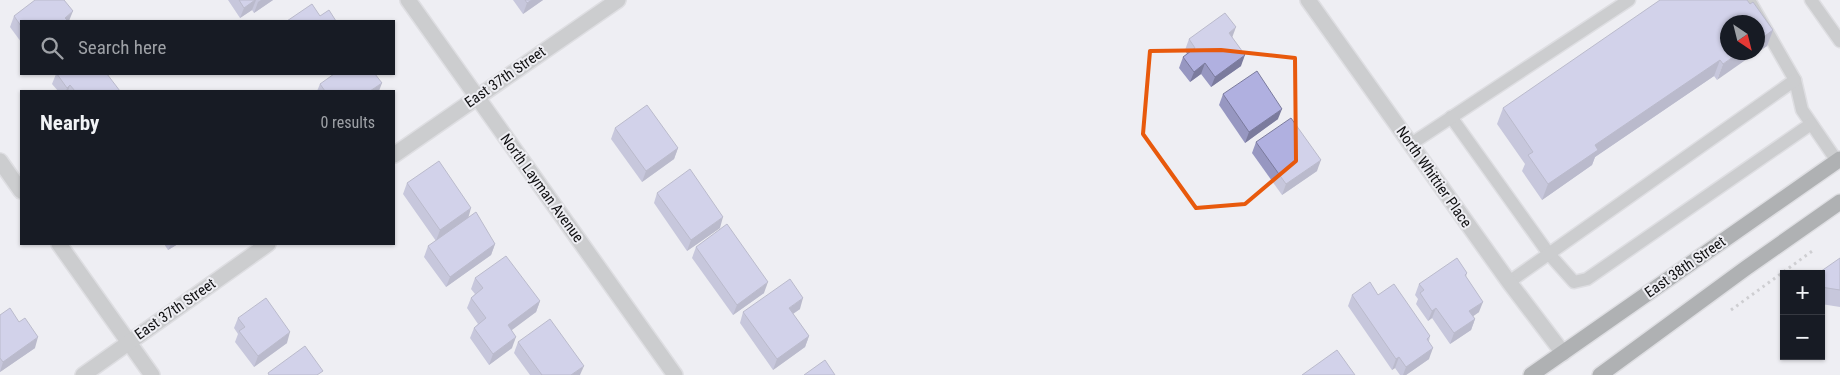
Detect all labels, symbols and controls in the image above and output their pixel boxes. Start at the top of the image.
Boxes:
north arrow [1720,15,1765,60]
search box [20,20,395,75]
icon: search [38,34,66,62]
text: Search here [78,36,166,59]
street label: East 37th Street [461,43,549,111]
text: Nearby [40,111,99,135]
text: 0 results [320,113,375,132]
street label: North Whittier Place [1392,123,1476,231]
street label: North Layman Avenue [497,130,587,246]
street label: East 38th Street [1641,233,1729,301]
map controls [1780,270,1825,360]
button: + [1780,270,1825,315]
street label: East 37th Street [131,275,219,343]
button: − [1780,315,1825,360]

